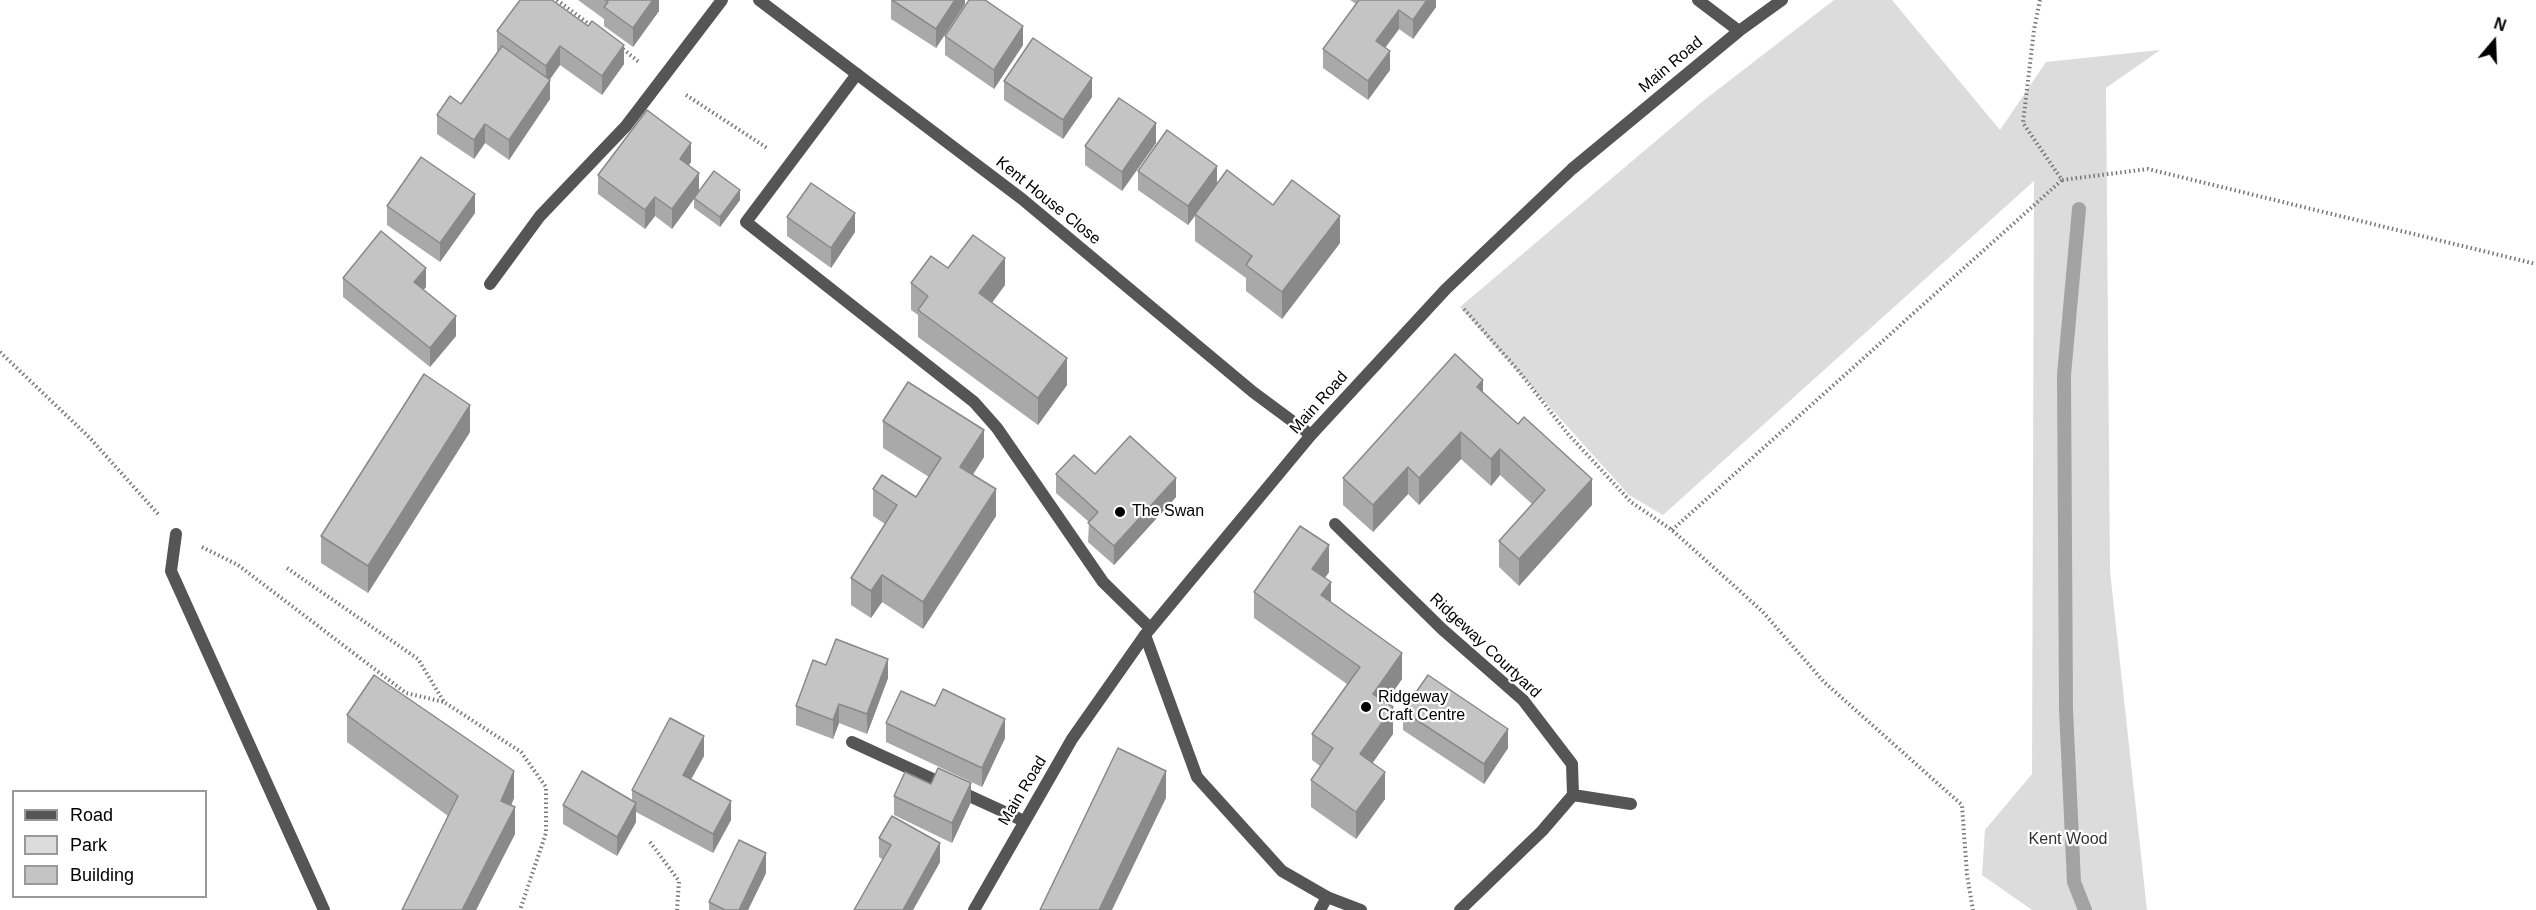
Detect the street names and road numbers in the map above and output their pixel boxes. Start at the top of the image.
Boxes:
street label: Main Road [1635,33,1707,97]
street label: Kent House Close [992,153,1104,249]
street label: Main Road [1286,368,1352,438]
street label: Ridgeway Courtyard [1425,590,1545,702]
street label: Main Road [995,753,1051,829]

